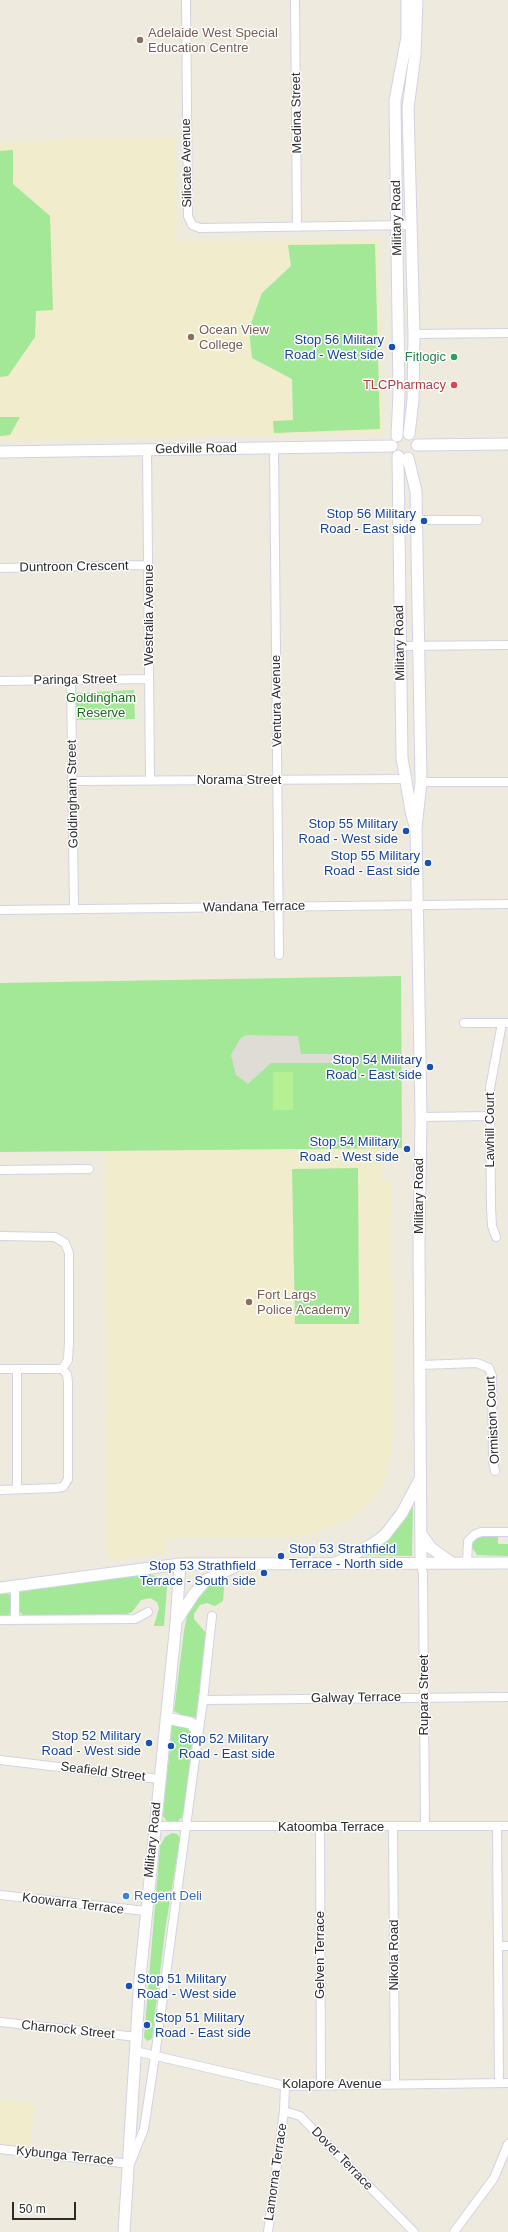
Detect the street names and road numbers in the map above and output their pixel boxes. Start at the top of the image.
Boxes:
street label: Medina Street [288,72,306,154]
street label: Silicate Avenue [178,118,196,208]
street label: Military Road [389,180,405,256]
street label: Gedville Road [155,440,237,458]
street label: Duntroon Crescent [19,558,129,576]
street label: Westralia Avenue [141,564,157,666]
street label: Military Road [392,605,408,681]
street label: Ventura Avenue [268,655,286,747]
street label: Paringa Street [33,671,117,689]
street label: Goldingham Street [64,740,82,848]
street label: Norama Street [197,772,281,788]
street label: Wandana Terrace [203,898,305,916]
street label: Lawhill Court [482,1092,498,1168]
street label: Military Road [411,1158,427,1234]
street label: Ormiston Court [483,1376,503,1464]
street label: Rupara Street [416,1655,432,1735]
street label: Galway Terrace [311,1689,401,1707]
street label: Seafield Street [60,1759,146,1785]
street label: Military Road [141,1801,165,1879]
street label: Katoomba Terrace [278,1819,384,1835]
street label: Koowarra Terrace [21,1890,125,1918]
street label: Gelven Terrace [312,1911,328,1999]
street label: Nikola Road [386,1920,402,1990]
street label: Charnock Street [20,2017,116,2043]
street label: Kolapore Avenue [282,2076,382,2092]
street label: Lamorna Terrace [261,2122,291,2222]
street label: Dover Terrace [308,2124,376,2194]
street label: Kybunga Terrace [15,2143,115,2169]

